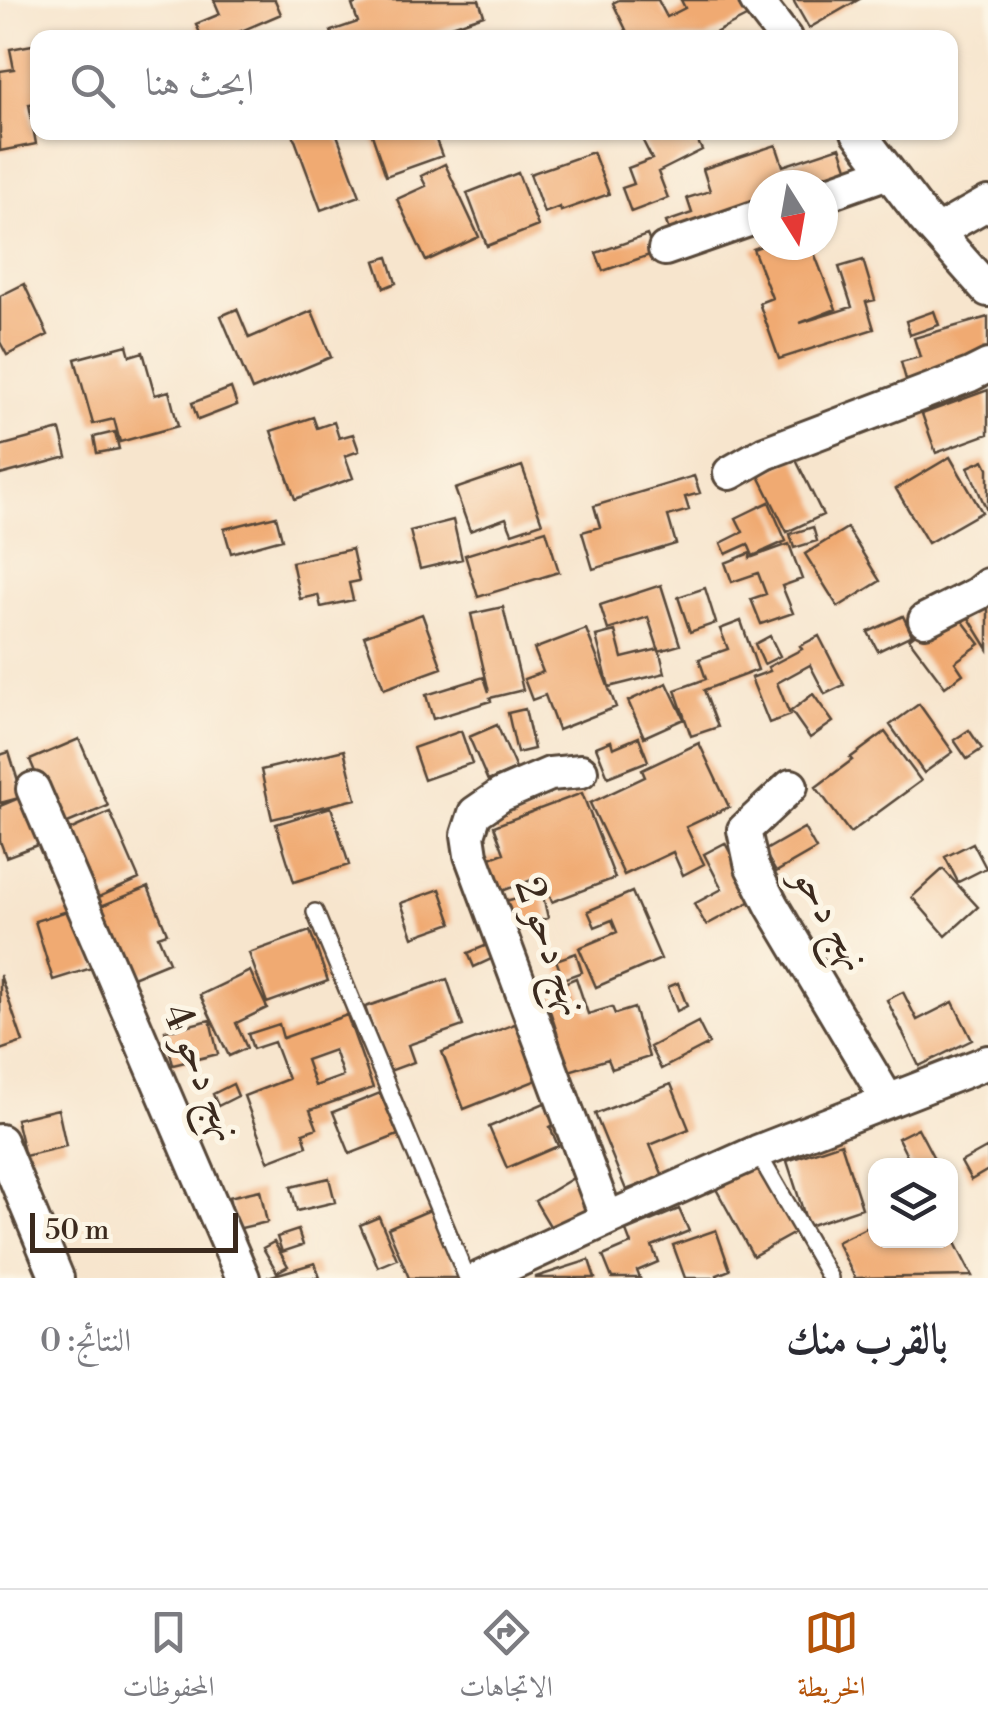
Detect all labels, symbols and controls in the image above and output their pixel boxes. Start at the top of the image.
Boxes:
search box [30,30,958,140]
icon: search [65,58,120,113]
text: ابحث هنا [145,60,254,107]
north arrow [748,170,838,260]
street label: نهج دحو [771,854,881,985]
street label: نهج دحو 2 [494,871,599,1026]
street label: نهج دحو 4 [142,996,253,1153]
map controls [868,1158,958,1248]
button: layers [868,1158,958,1248]
scale bar [30,1208,238,1252]
text: 50 m [45,1213,109,1248]
text: بالقرب منك [786,1314,948,1367]
text: النتائج: 0 [40,1321,131,1361]
tab: المحفوظات [122,1605,215,1714]
tab: الاتجاهات [459,1605,553,1714]
tab: الخريطة [798,1605,866,1714]

